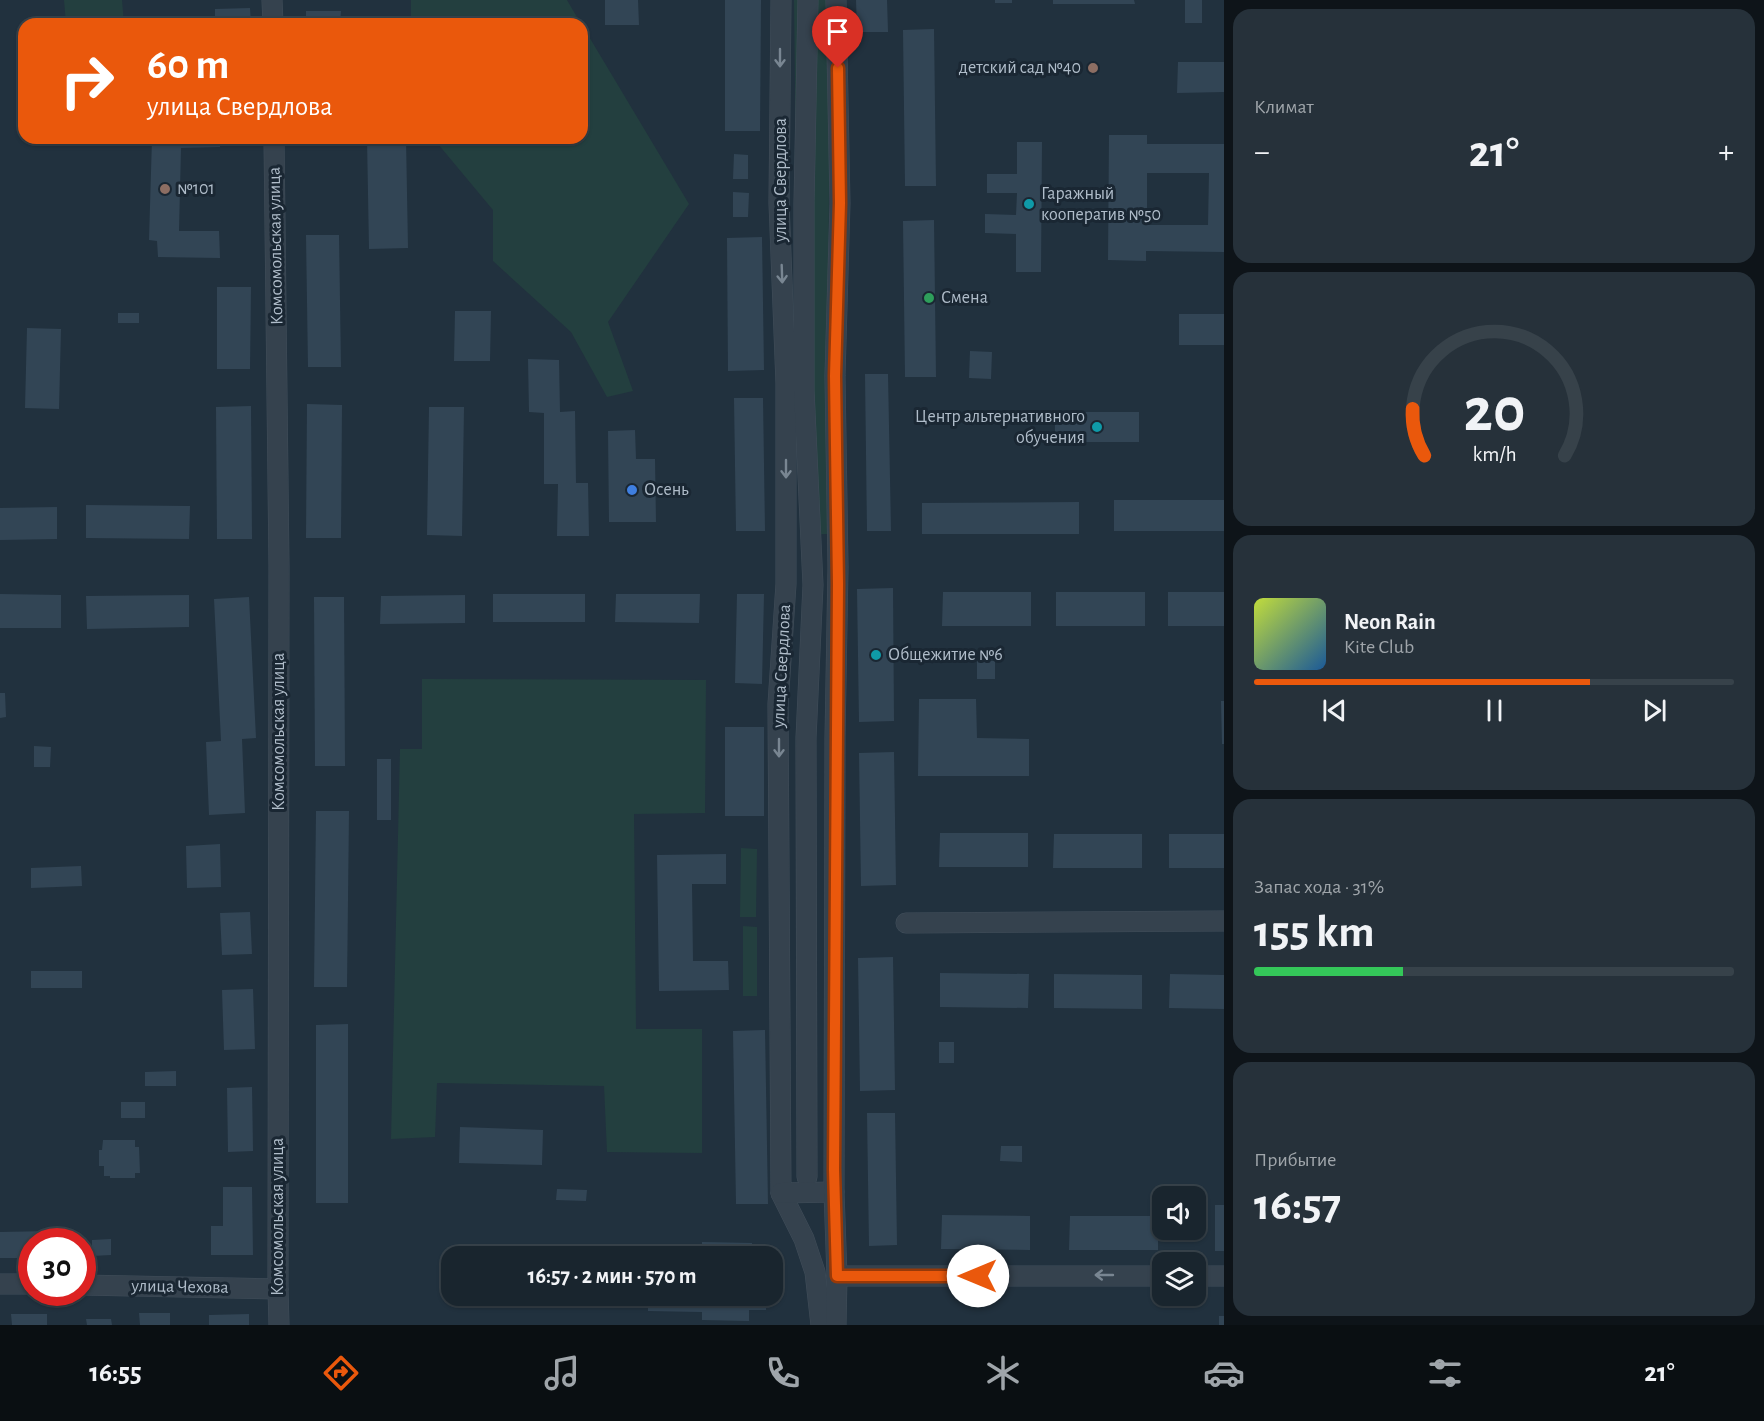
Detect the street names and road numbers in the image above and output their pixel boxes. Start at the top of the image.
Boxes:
street label: улица Свердлова [772,118,790,243]
street label: Комсомольская улица [266,167,286,325]
street label: улица Свердлова [770,604,794,729]
street label: Комсомольская улица [270,653,288,811]
street label: Комсомольская улица [269,1138,287,1296]
street label: улица Чехова [130,1277,229,1297]

